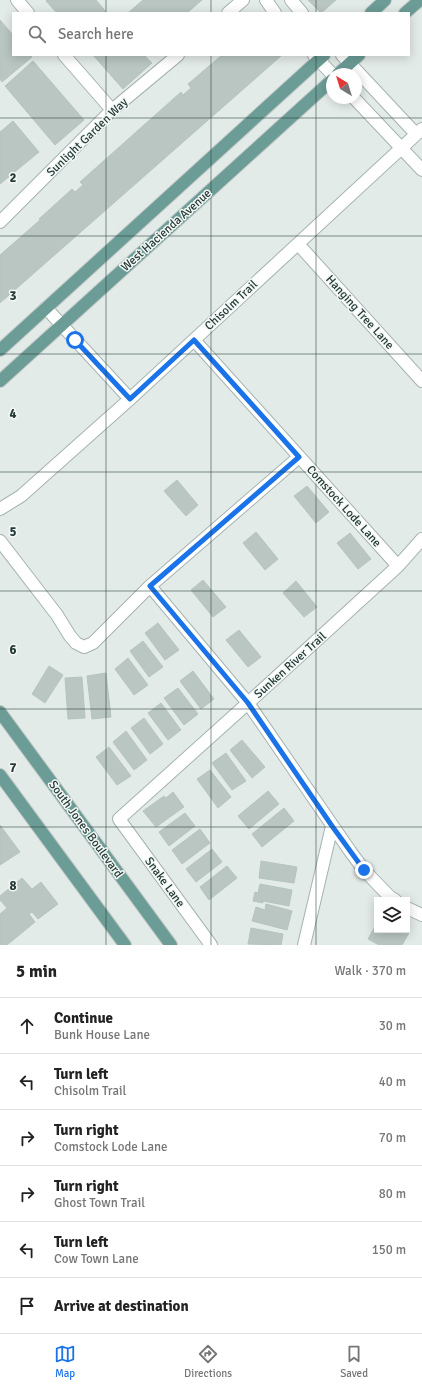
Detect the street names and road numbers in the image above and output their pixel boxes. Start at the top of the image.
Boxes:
street label: Sunlight Garden Way [44,94,131,180]
street label: West Hacienda Avenue [118,186,215,275]
street label: Hanging Tree Lane [322,272,397,353]
street label: Chisolm Trail [202,277,261,334]
street label: Comstock Lode Lane [303,462,384,550]
street label: Sunken River Trail [251,629,330,702]
street label: South Jones Boulevard [45,778,126,881]
street label: Snake Lane [141,854,188,910]

